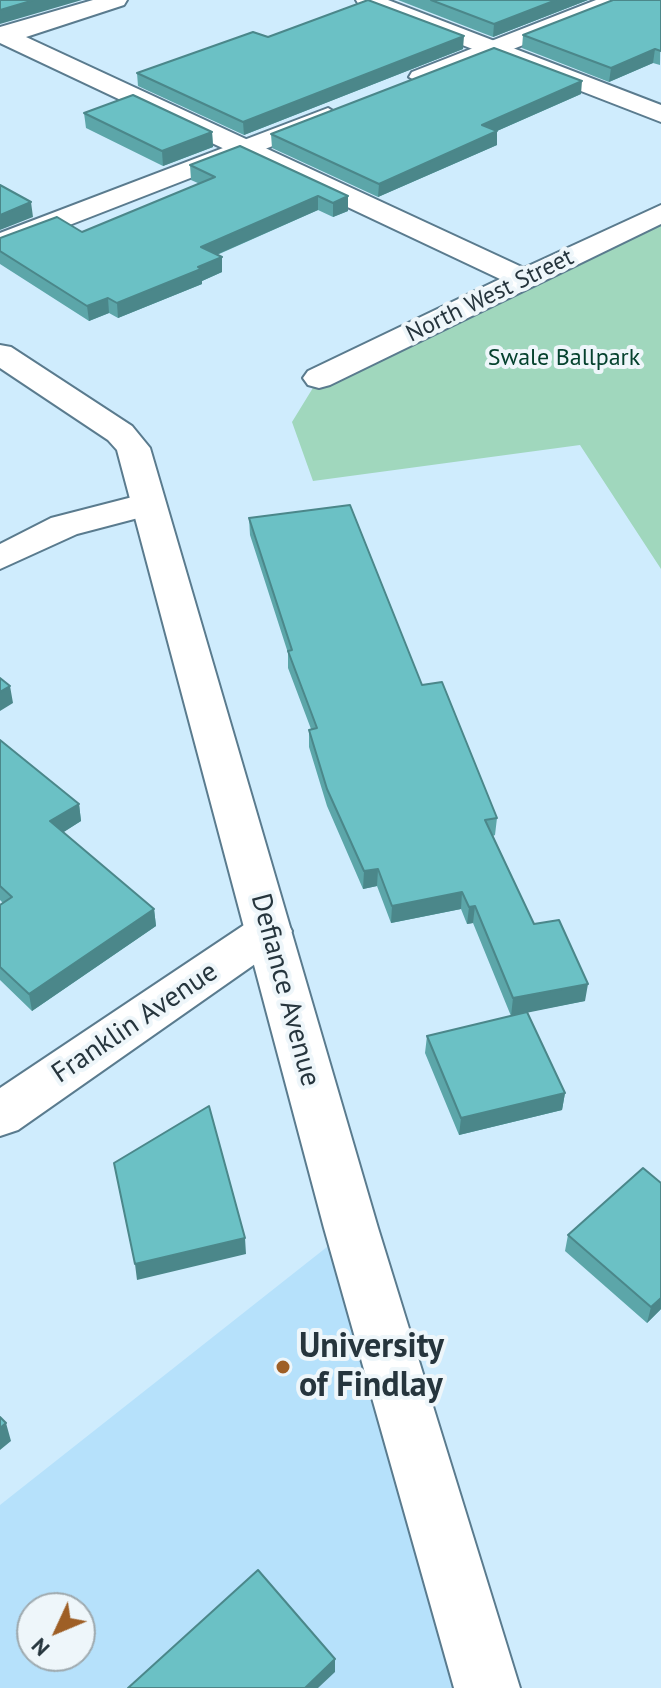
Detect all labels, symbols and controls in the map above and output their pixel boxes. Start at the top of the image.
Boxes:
street label: North West Street [402,243,578,349]
park label: Swale Ballpark [488,344,640,372]
street label: Defiance Avenue [243,890,327,1090]
street label: Franklin Avenue [46,955,224,1091]
place label: University of Findlay [299,1327,444,1406]
marker: University of Findlay [274,1358,292,1376]
north arrow [16,1592,96,1672]
text: N [25,1632,55,1662]

